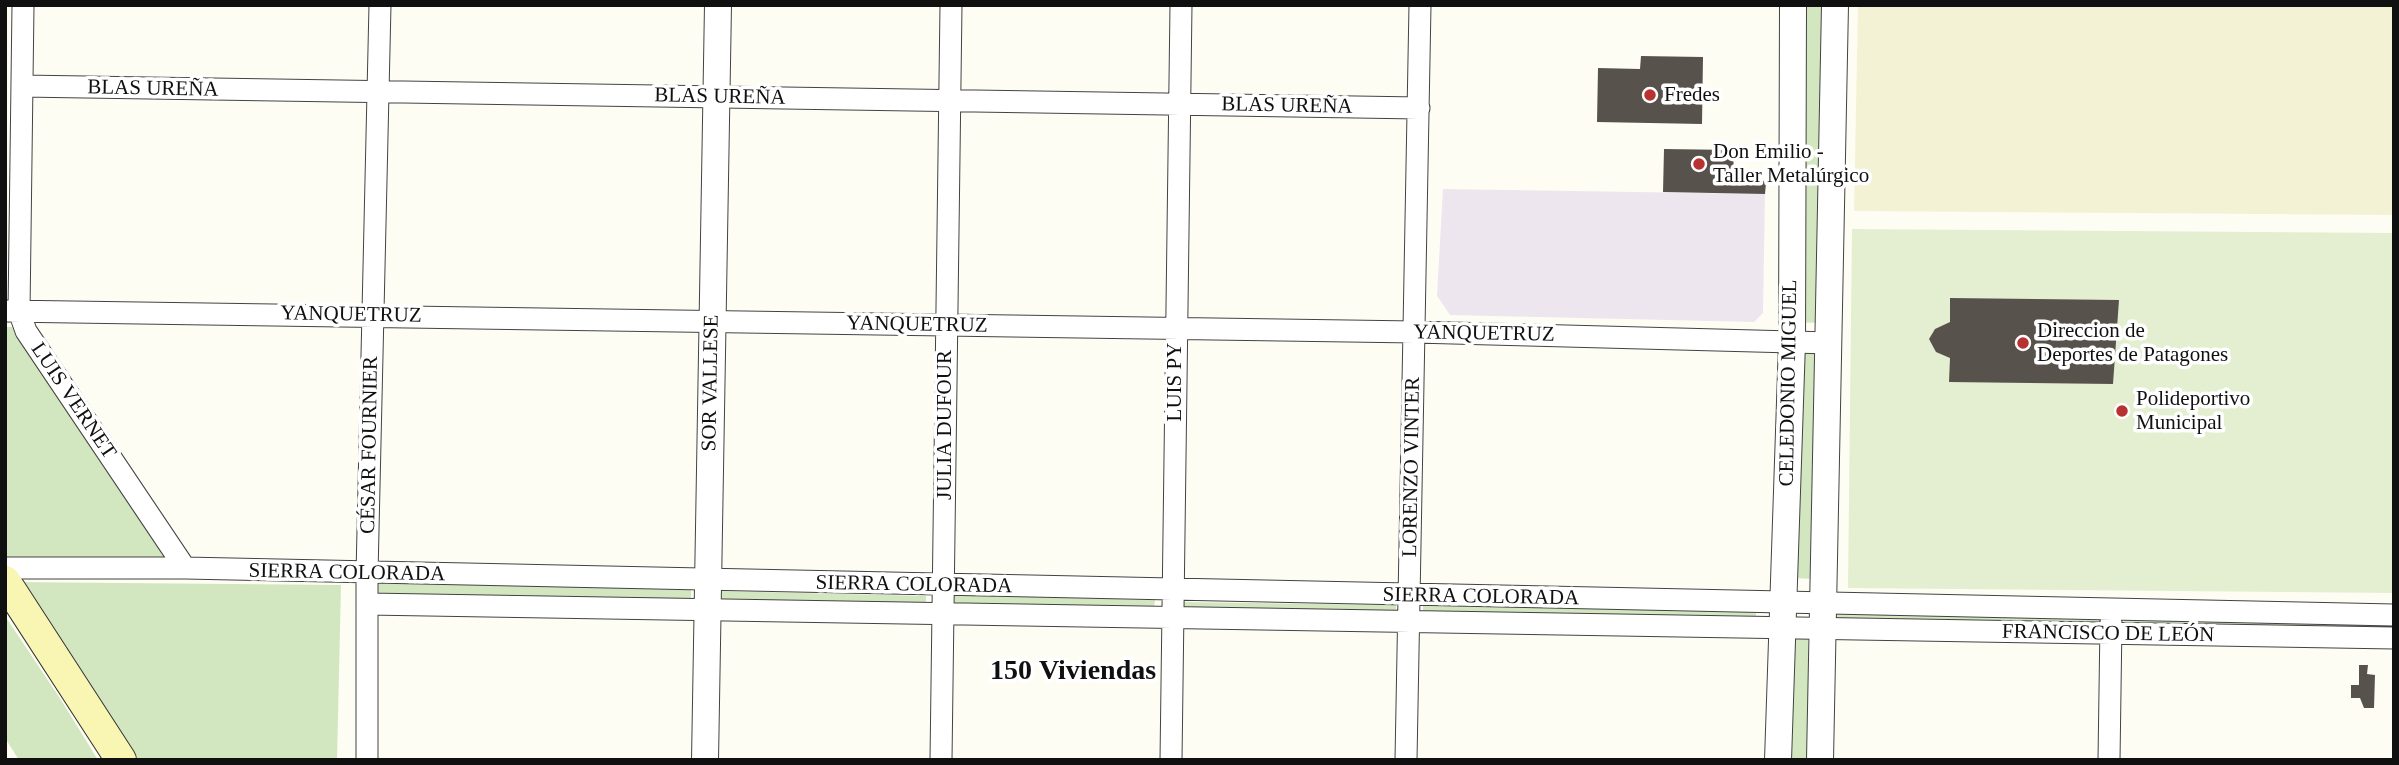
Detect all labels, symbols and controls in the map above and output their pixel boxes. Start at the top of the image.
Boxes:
street label: BLAS UREÑA [87,75,219,103]
place label: Fredes [1664,82,1720,108]
street label: BLAS UREÑA [654,83,786,111]
marker: Fredes [1642,87,1658,103]
street label: BLAS UREÑA [1221,92,1353,120]
place label: Don Emilio - Taller Metalúrgico [1713,139,1869,189]
marker: Don Emilio - Taller Metalúrgico [1691,156,1707,172]
street label: CELEDONIO MIGUEL [1775,279,1803,487]
street label: YANQUETRUZ [280,301,422,329]
street label: YANQUETRUZ [846,311,988,339]
street label: SOR VALLESE [697,314,725,452]
place label: Direccion de Deportes de Patagones [2037,318,2228,368]
street label: YANQUETRUZ [1413,320,1555,348]
marker: Direccion de Deportes de Patagones [2015,335,2031,351]
street label: LUIS VERNET [25,338,121,464]
street label: LUIS PY [1162,343,1188,421]
street label: JULIA DUFOUR [932,350,958,500]
street label: CÉSAR FOURNIER [356,356,384,534]
street label: LORENZO VINTER [1398,377,1426,557]
place label: Polideportivo Municipal [2136,386,2250,436]
marker: Polideportivo Municipal [2114,403,2130,419]
street label: SIERRA COLORADA [248,559,446,587]
street label: SIERRA COLORADA [815,571,1013,599]
street label: SIERRA COLORADA [1382,583,1580,611]
street label: FRANCISCO DE LEÓN [2002,620,2214,648]
district label: 150 Viviendas [990,655,1156,689]

